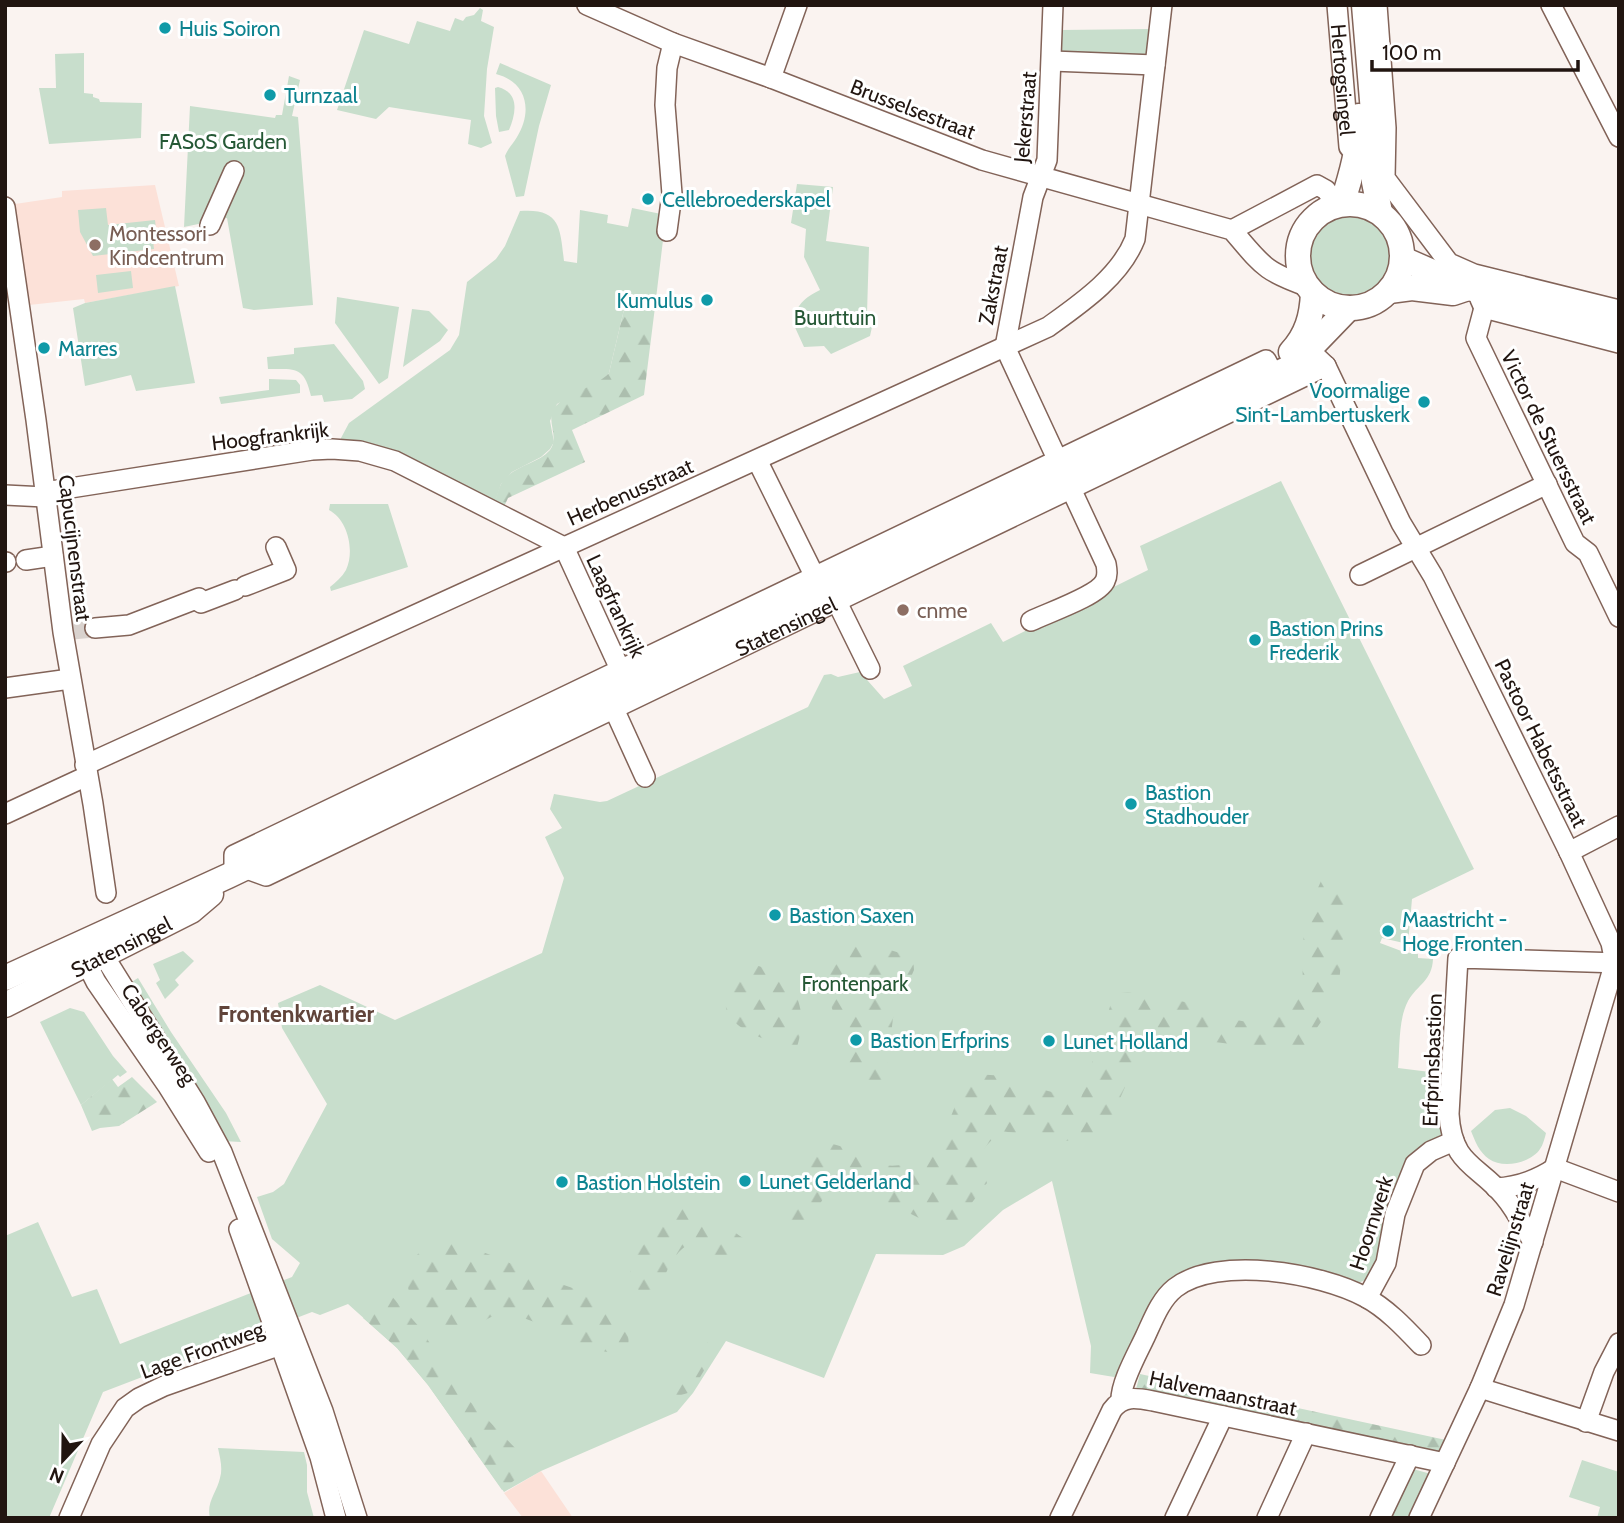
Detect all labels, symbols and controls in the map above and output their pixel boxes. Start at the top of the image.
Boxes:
place label: Huis Soiron [179,16,280,41]
marker: Huis Soiron [157,20,173,36]
street label: Hertogsingel [1326,23,1360,137]
scale bar [1372,28,1578,72]
text: 100 m [1382,40,1441,65]
street label: Jekerstraat [1008,70,1041,165]
street label: Brusselsestraat [847,74,979,144]
place label: Turnzaal [284,83,358,108]
marker: Turnzaal [262,87,278,103]
park label: FASoS Garden [159,129,287,154]
place label: Cellebroederskapel [662,187,831,212]
marker: Cellebroederskapel [640,191,656,207]
place label: Montessori Kindcentrum [109,221,224,270]
marker: Montessori Kindcentrum [87,237,103,253]
street label: Zakstraat [973,243,1013,327]
place label: Kumulus [617,288,693,313]
marker: Kumulus [699,292,715,308]
park label: Buurttuin [794,305,876,330]
place label: Marres [58,336,118,361]
marker: Marres [36,340,52,356]
street label: Victor de Stuersstraat [1496,346,1602,528]
place label: Voormalige Sint-Lambertuskerk [1235,378,1411,427]
marker: Voormalige Sint-Lambertuskerk [1416,394,1432,410]
street label: Hoogfrankrijk [210,416,331,457]
street label: Herbenusstraat [563,453,697,531]
street label: Capucijnenstraat [53,473,96,623]
street label: Laagfrankrijk [580,551,651,662]
street label: Statensingel [731,591,840,661]
place label: cnme [917,598,968,623]
marker: cnme [895,602,911,618]
place label: Bastion Prins Frederik [1269,616,1384,665]
marker: Bastion Prins Frederik [1247,632,1263,648]
street label: Pastoor Habetsstraat [1489,655,1593,831]
place label: Bastion Stadhouder [1145,780,1249,829]
marker: Bastion Stadhouder [1123,796,1139,812]
place label: Bastion Saxen [789,903,914,928]
marker: Bastion Saxen [767,907,783,923]
place label: Maastricht - Hoge Fronten [1402,907,1523,956]
street label: Statensingel [67,910,176,982]
marker: Maastricht - Hoge Fronten [1380,923,1396,939]
park label: Frontenpark [802,971,909,996]
street label: Cabergerweg [116,979,202,1090]
street label: Erfprinsbastion [1417,993,1447,1127]
district label: Frontenkwartier [218,1000,375,1028]
place label: Bastion Erfprins [870,1028,1009,1053]
place label: Lunet Holland [1063,1029,1188,1054]
marker: Bastion Erfprins [848,1032,864,1048]
marker: Lunet Holland [1041,1033,1057,1049]
place label: Lunet Gelderland [759,1169,912,1194]
place label: Bastion Holstein [576,1170,721,1195]
street label: Hoornwerk [1344,1172,1398,1273]
marker: Lunet Gelderland [737,1173,753,1189]
marker: Bastion Holstein [554,1174,570,1190]
street label: Ravelijnstraat [1481,1179,1540,1299]
street label: Lage Frontweg [137,1316,268,1384]
street label: Halvemaanstraat [1147,1365,1299,1421]
north arrow [28,1425,98,1495]
text: N [46,1462,67,1488]

